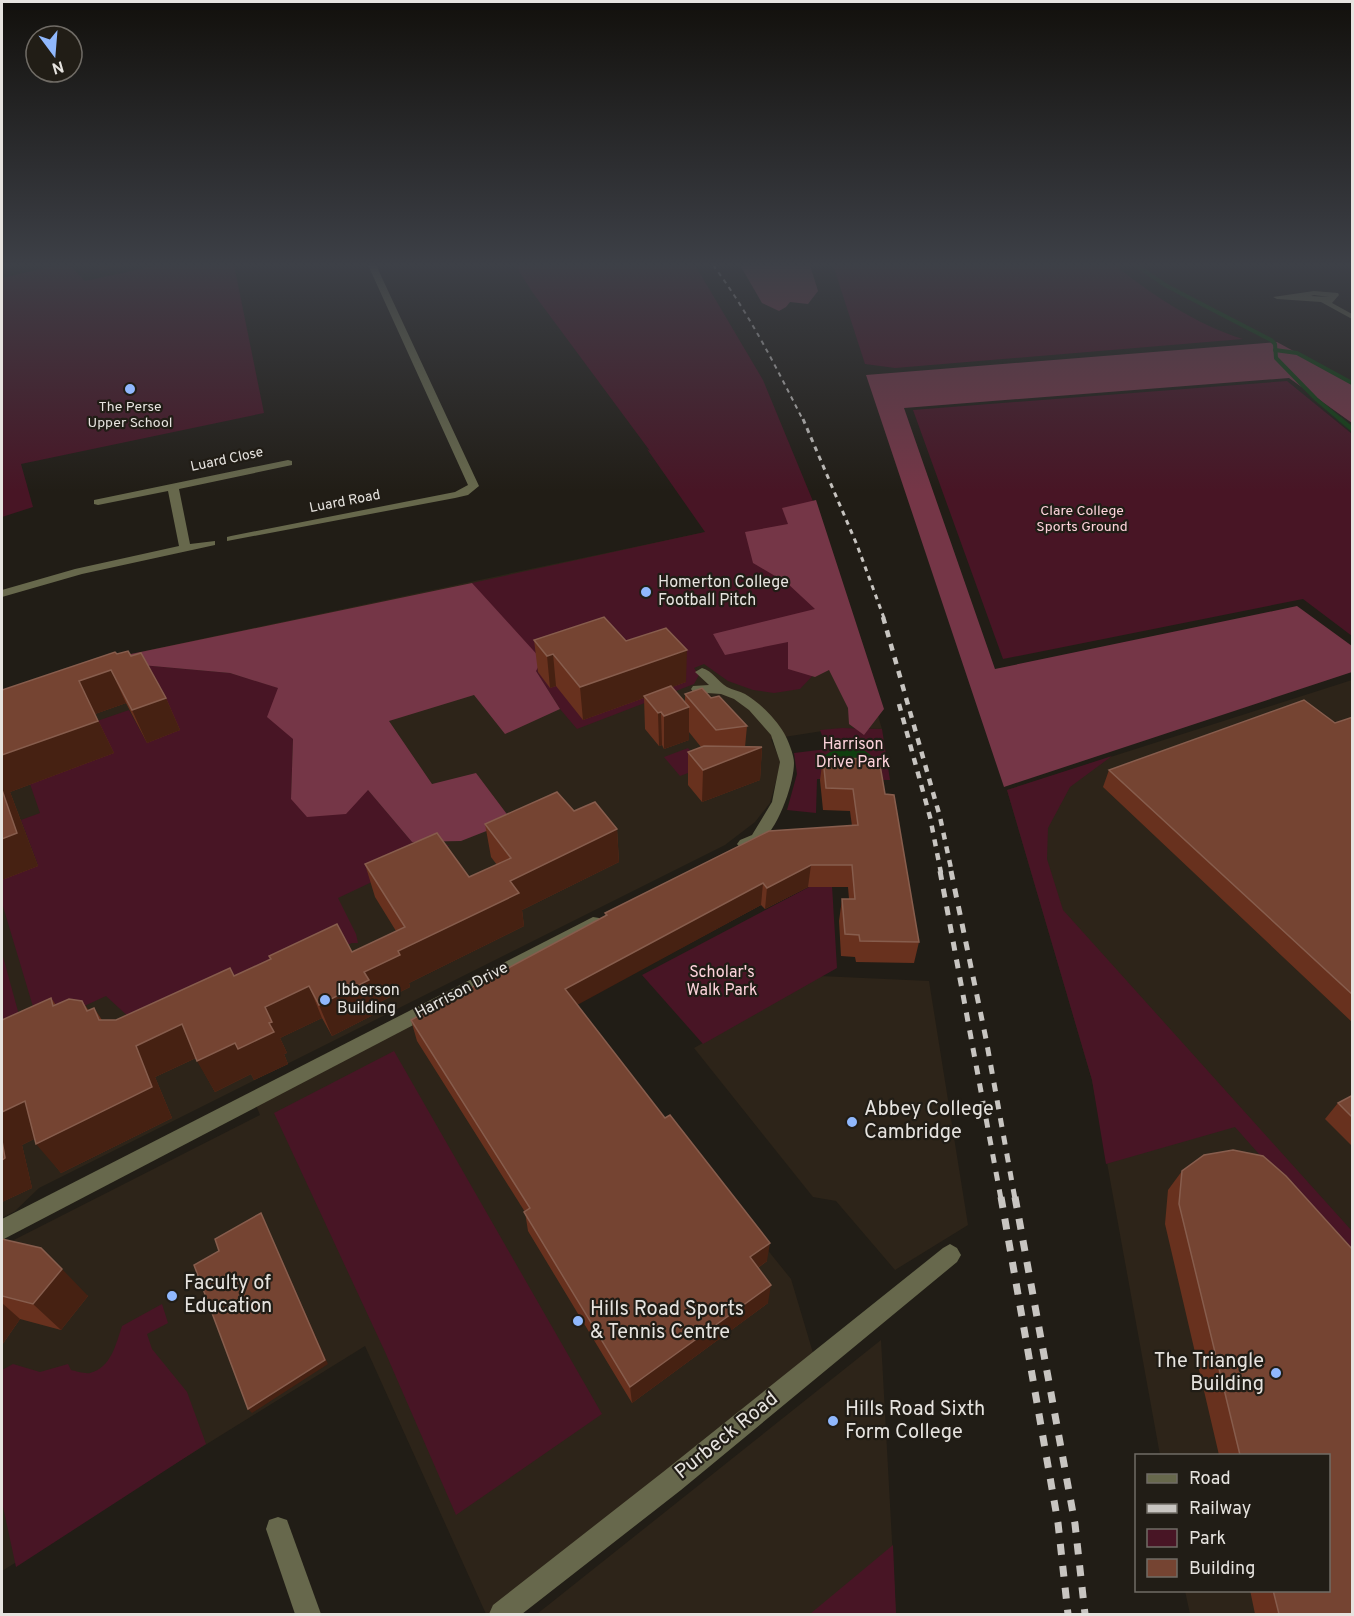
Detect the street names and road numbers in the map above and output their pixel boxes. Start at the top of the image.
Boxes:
street label: Luard Close [189,444,265,476]
street label: Luard Road [308,487,382,517]
street label: Harrison Drive [412,958,512,1024]
street label: Purbeck Road [670,1386,784,1486]

